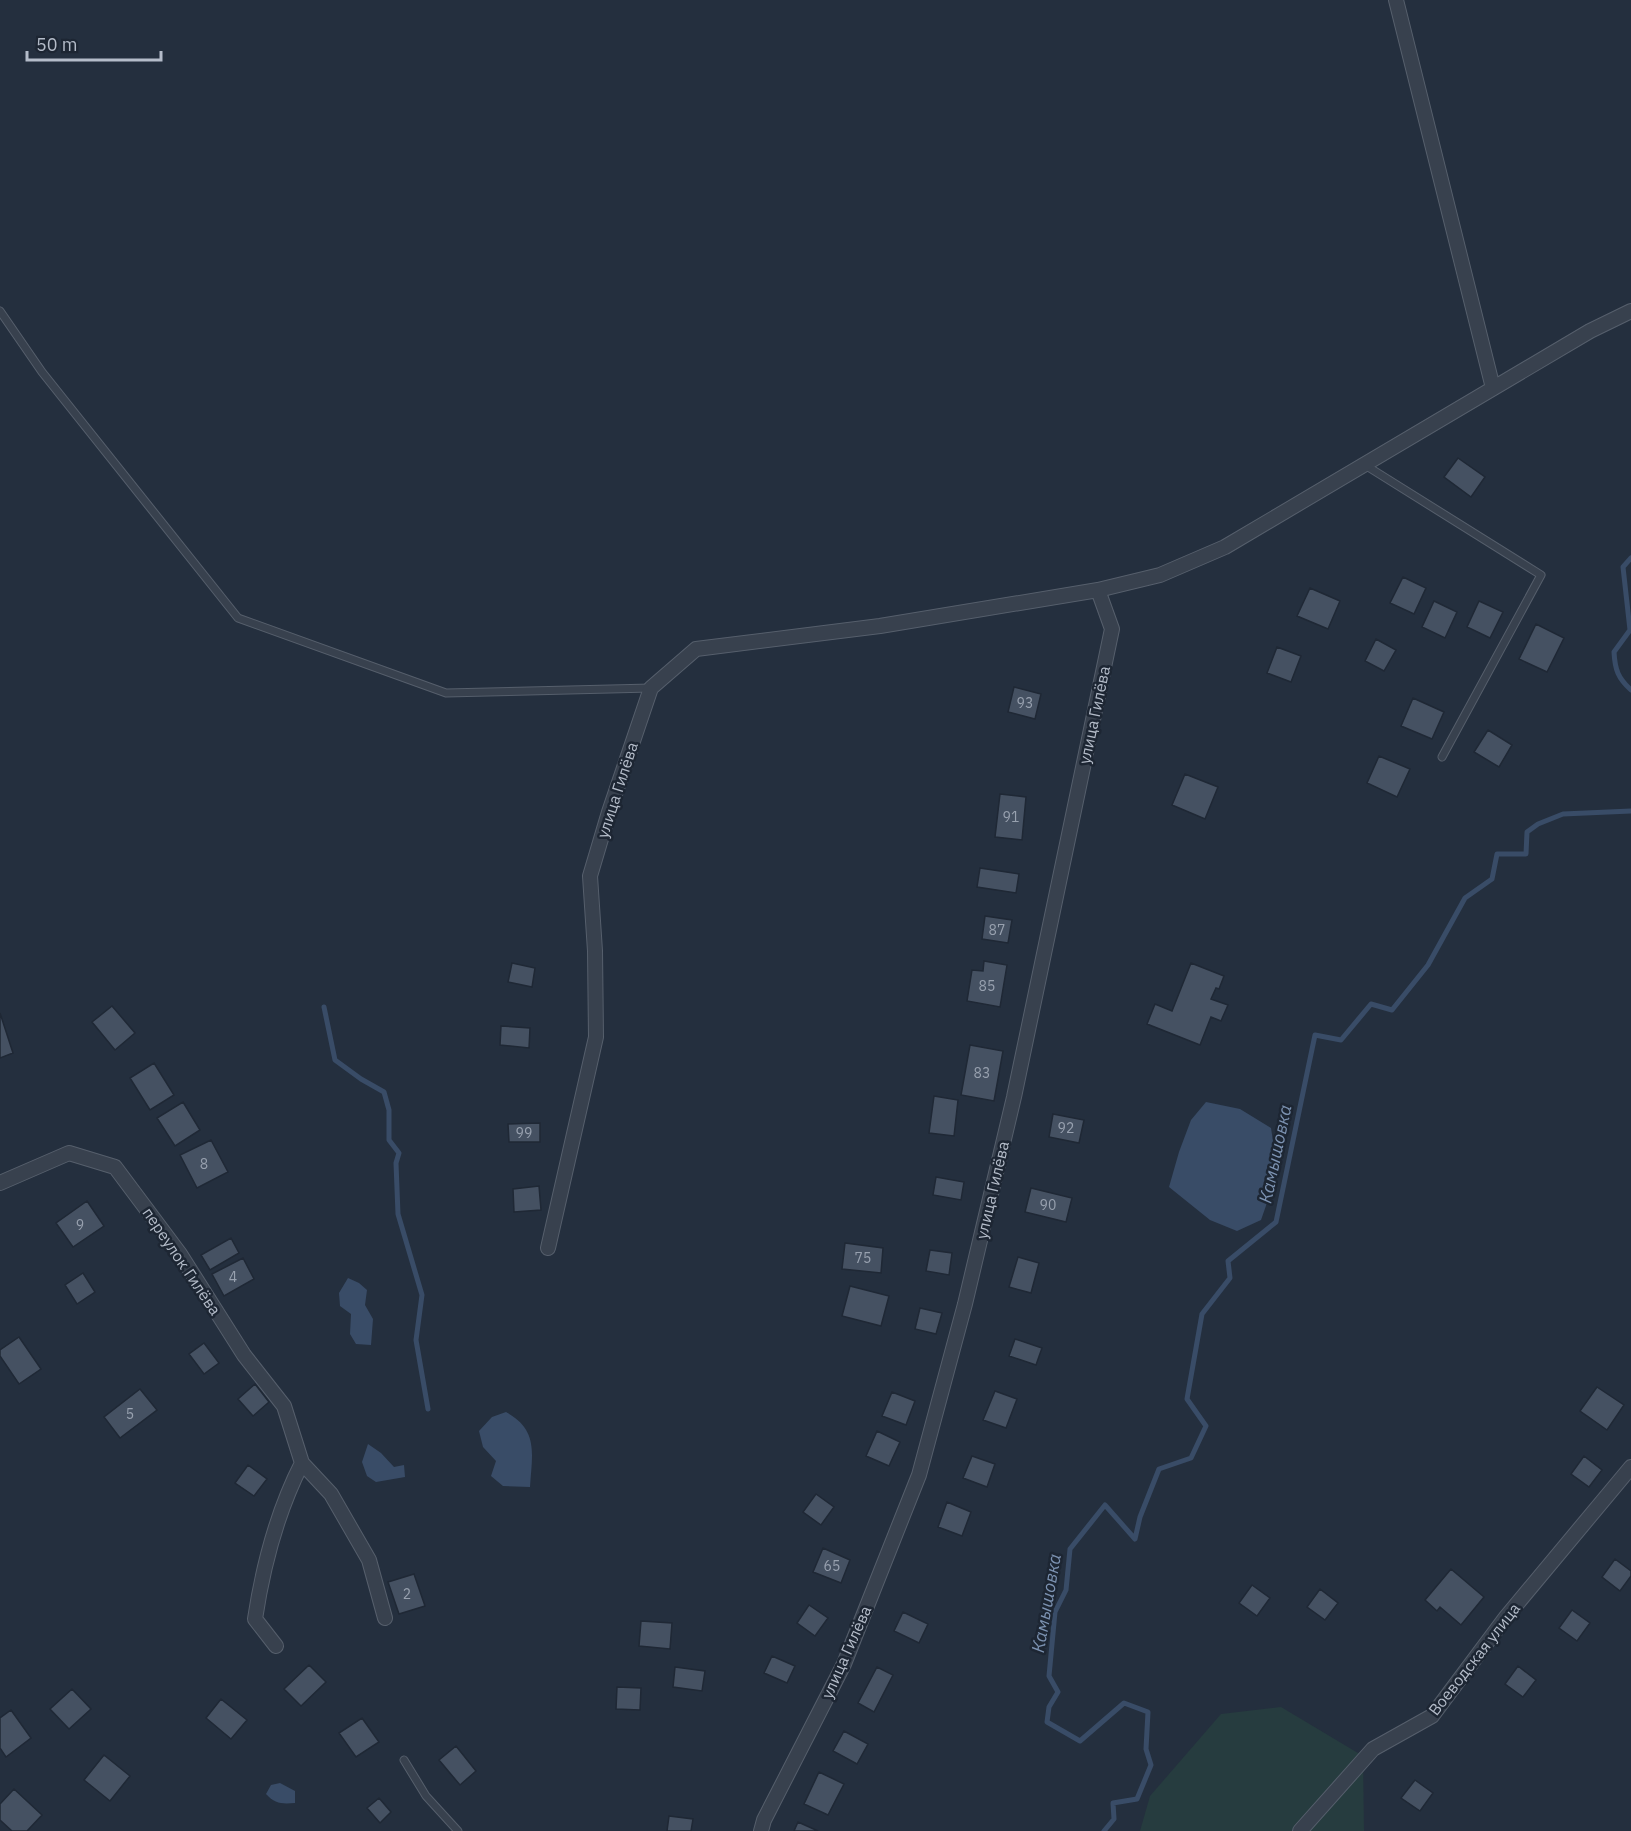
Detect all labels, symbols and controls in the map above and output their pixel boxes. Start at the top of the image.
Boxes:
scale bar [27,24,160,62]
text: 50 m [36,33,78,56]
street label: улица Гилёва [1074,664,1114,766]
house number: 93 [1017,694,1033,712]
street label: улица Гилёва [592,739,642,841]
house number: 91 [1003,808,1019,826]
house number: 87 [989,921,1005,939]
house number: 85 [979,977,995,995]
house number: 83 [974,1064,990,1082]
water label: Камышовка [1253,1103,1297,1205]
house number: 92 [1058,1119,1074,1137]
house number: 99 [516,1124,532,1142]
street label: улица Гилёва [971,1139,1013,1241]
house number: 8 [200,1155,208,1173]
house number: 90 [1040,1196,1056,1214]
street label: переулок Гилёва [139,1203,226,1319]
house number: 9 [76,1216,84,1234]
house number: 75 [855,1249,871,1267]
house number: 4 [229,1268,237,1286]
house number: 5 [126,1405,134,1423]
water label: Камышовка [1026,1552,1066,1654]
house number: 65 [824,1557,840,1575]
house number: 2 [403,1585,411,1603]
street label: Воеводская улица [1424,1598,1524,1719]
street label: улица Гилёва [817,1602,876,1702]

